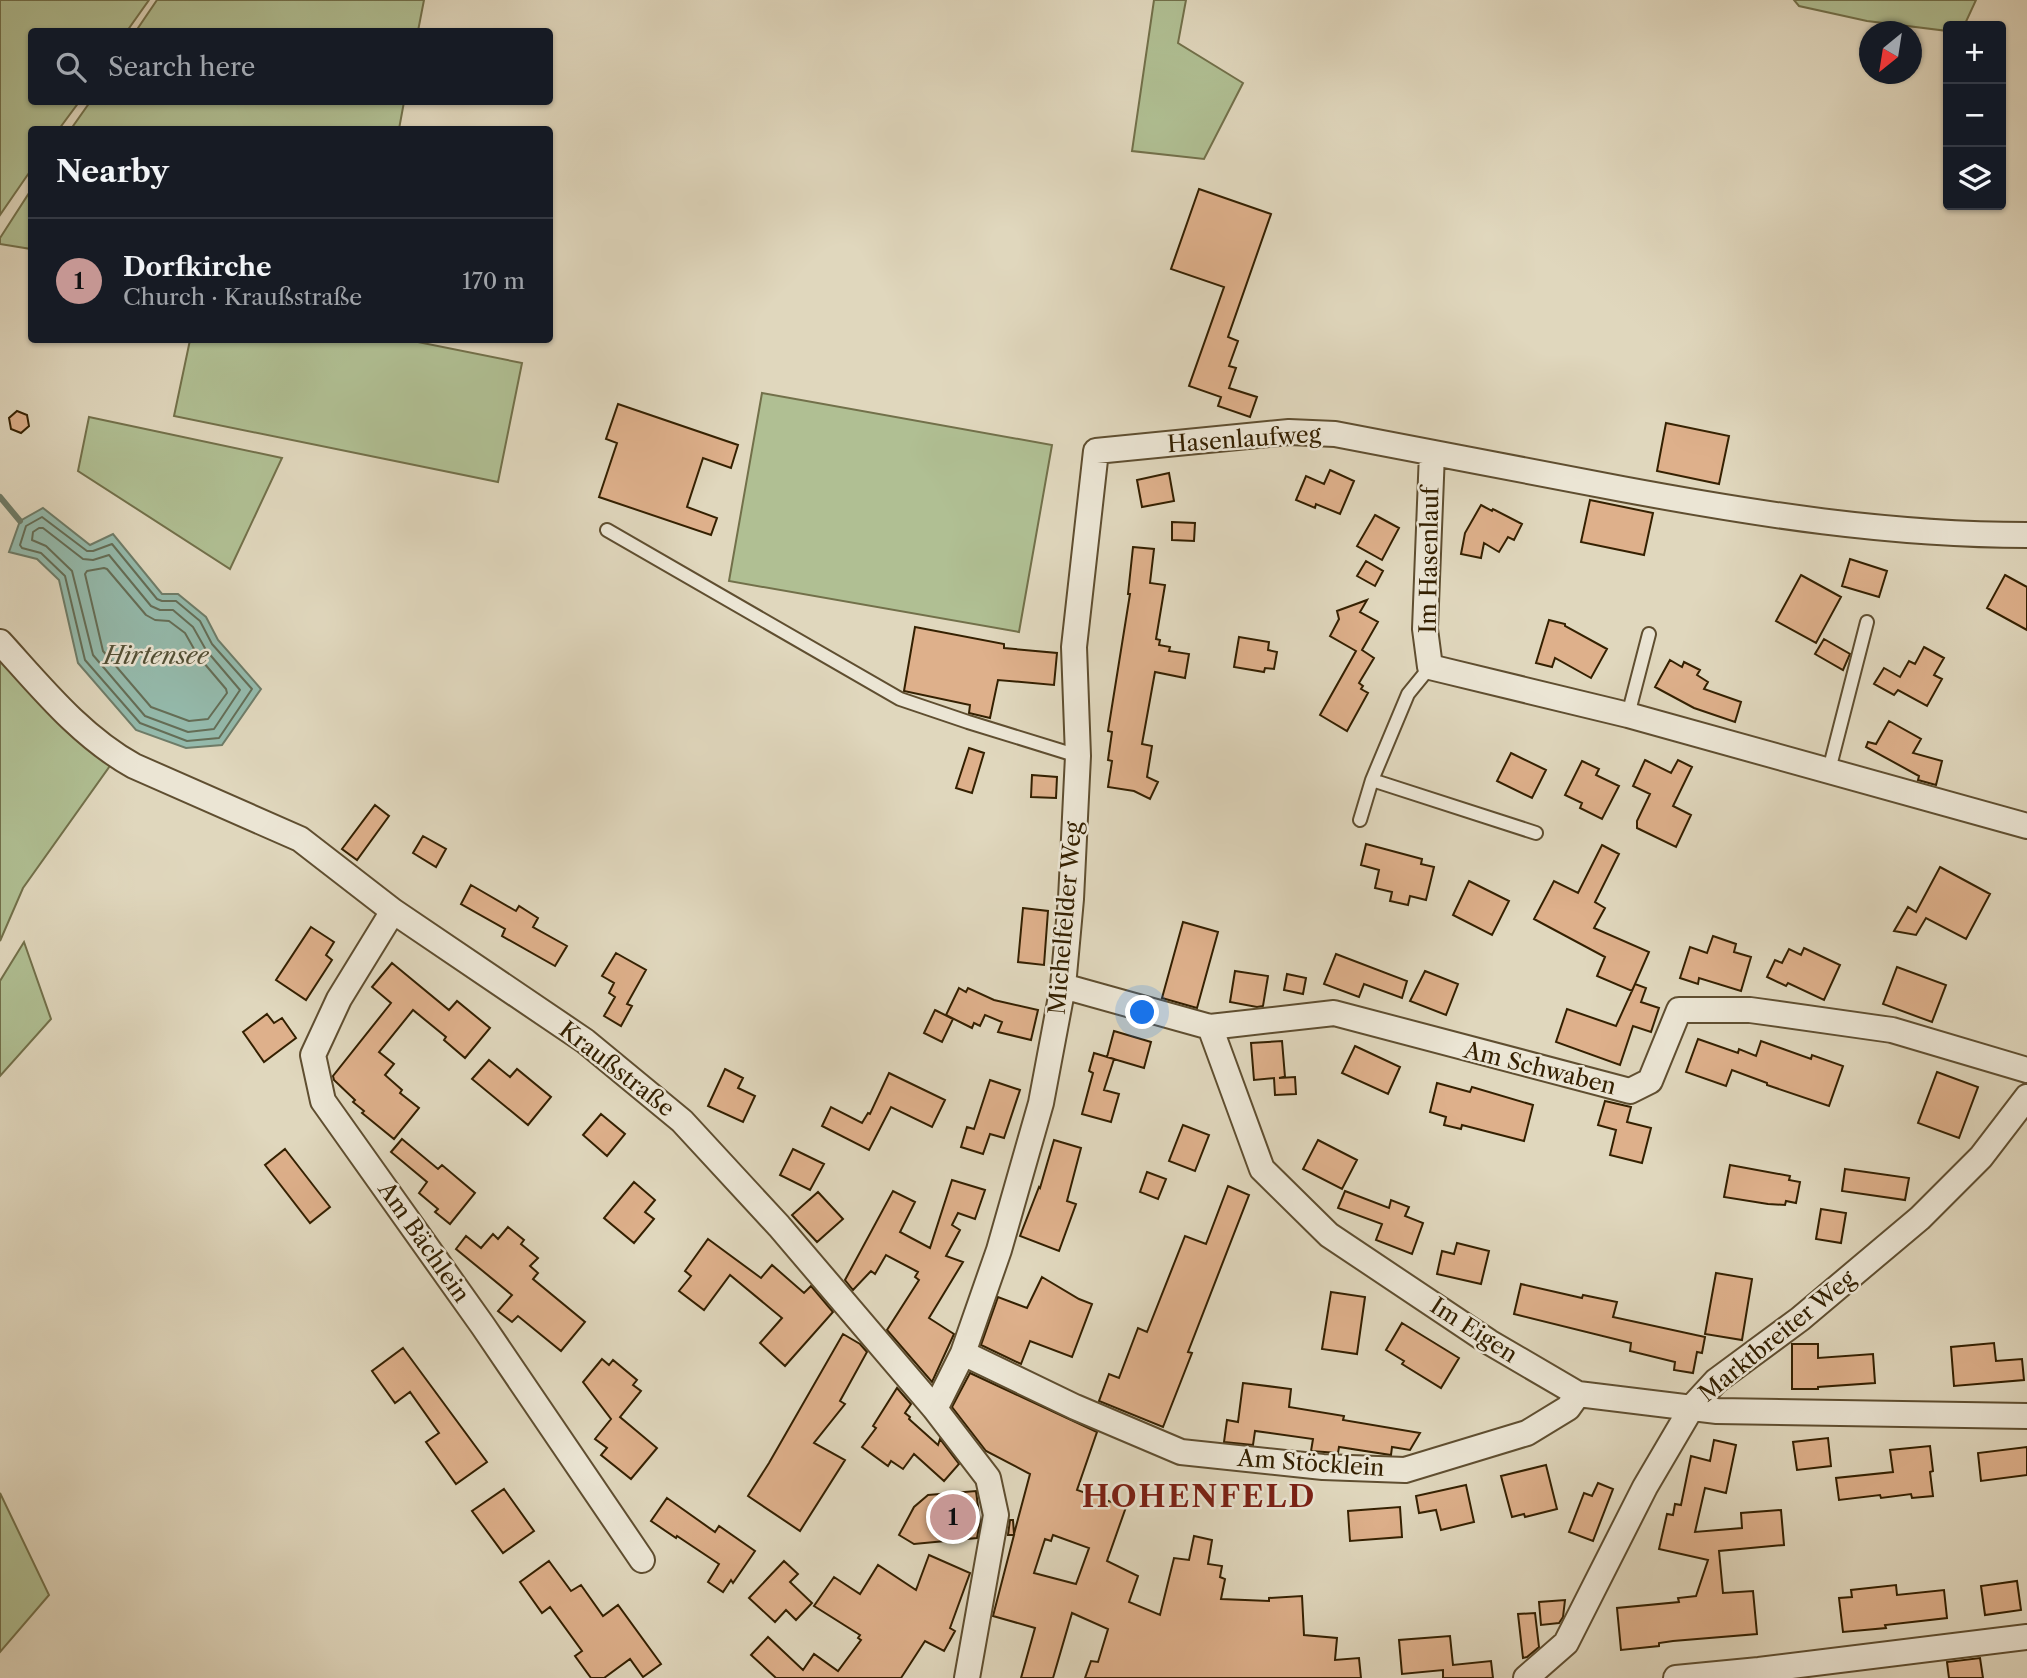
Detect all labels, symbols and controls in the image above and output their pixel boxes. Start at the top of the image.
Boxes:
north arrow [1859,21,1922,84]
map controls [1943,21,2006,210]
button: + [1943,21,2006,84]
search box [28,28,553,105]
icon: search [52,48,90,86]
text: Search here [108,51,255,83]
button: − [1943,84,2006,147]
button: layers [1943,147,2006,210]
text: Nearby [56,153,169,190]
text: Dorfkirche [123,251,272,283]
text: 1 [74,267,84,295]
text: 170 m [462,267,525,295]
text: Church · Kraußstraße [123,283,362,311]
street label: Hasenlaufweg [1166,420,1323,458]
street label: Im Hasenlauf [1414,484,1444,633]
water label: Hirtensee [102,641,210,670]
street label: Michelfelder Weg [1043,819,1087,1016]
your location [1125,995,1159,1029]
street label: Kraußstraße [554,1015,680,1123]
street label: Am Schwaben [1460,1035,1619,1100]
street label: Am Bächlein [372,1176,476,1308]
street label: Marktbreiter Weg [1693,1264,1861,1408]
street label: Im Eigen [1425,1291,1523,1369]
street label: Am Stöcklein [1236,1444,1385,1482]
district label: HOHENFELD [1082,1478,1316,1515]
pin: 1 [930,1491,976,1543]

